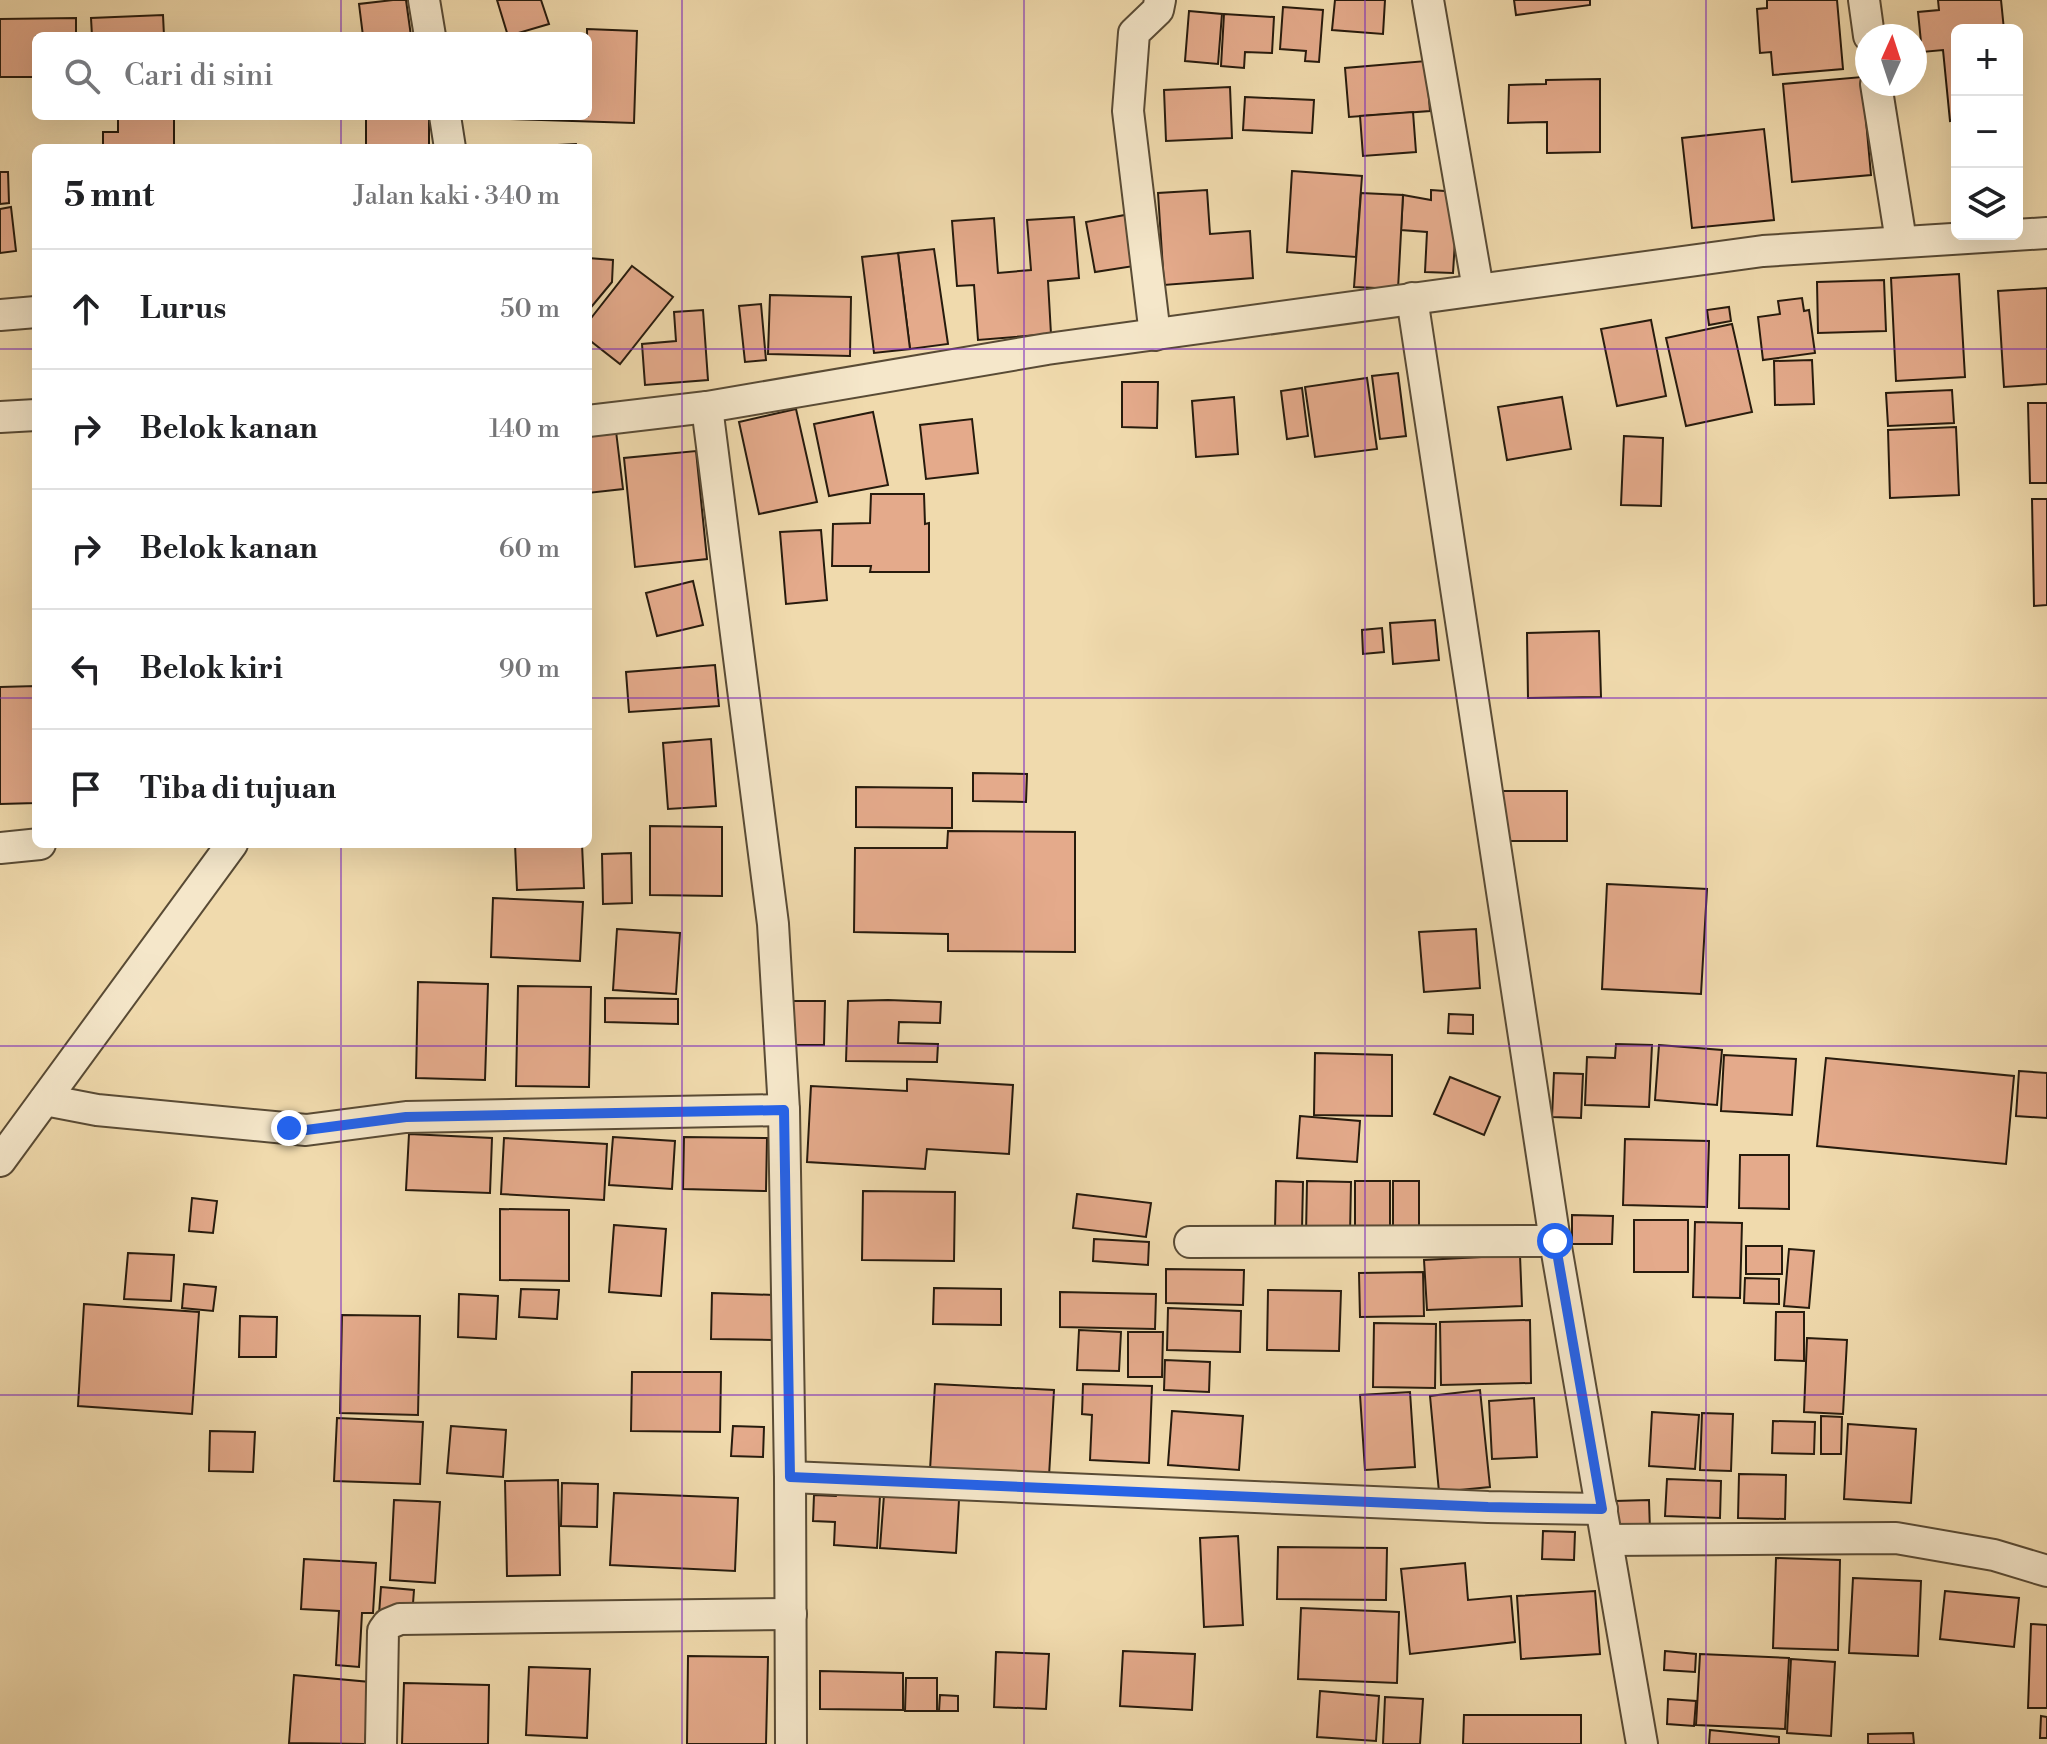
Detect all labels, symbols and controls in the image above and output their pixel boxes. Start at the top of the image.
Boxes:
north arrow [1855,24,1927,96]
map controls [1951,24,2023,240]
button: + [1951,24,2023,96]
search box [32,32,592,120]
icon: search [60,54,104,98]
text: Cari di sini [124,57,273,95]
button: − [1951,96,2023,168]
button: layers [1951,168,2023,240]
text: 5 mnt [64,175,154,217]
text: Jalan kaki · 340 m [354,180,560,212]
icon: ahead [64,287,108,331]
text: Lurus [140,290,226,328]
text: 50 m [500,293,560,325]
icon: right [64,407,108,451]
text: Belok kanan [140,410,318,448]
text: 140 m [489,413,560,445]
icon: right [64,527,108,571]
text: Belok kanan [140,530,318,568]
text: 60 m [499,533,560,565]
icon: left [64,647,108,691]
text: Belok kiri [140,650,283,688]
text: 90 m [499,653,560,685]
icon: arrive [64,767,108,811]
text: Tiba di tujuan [140,770,336,808]
route end [271,1110,307,1146]
route start [1537,1223,1573,1259]

